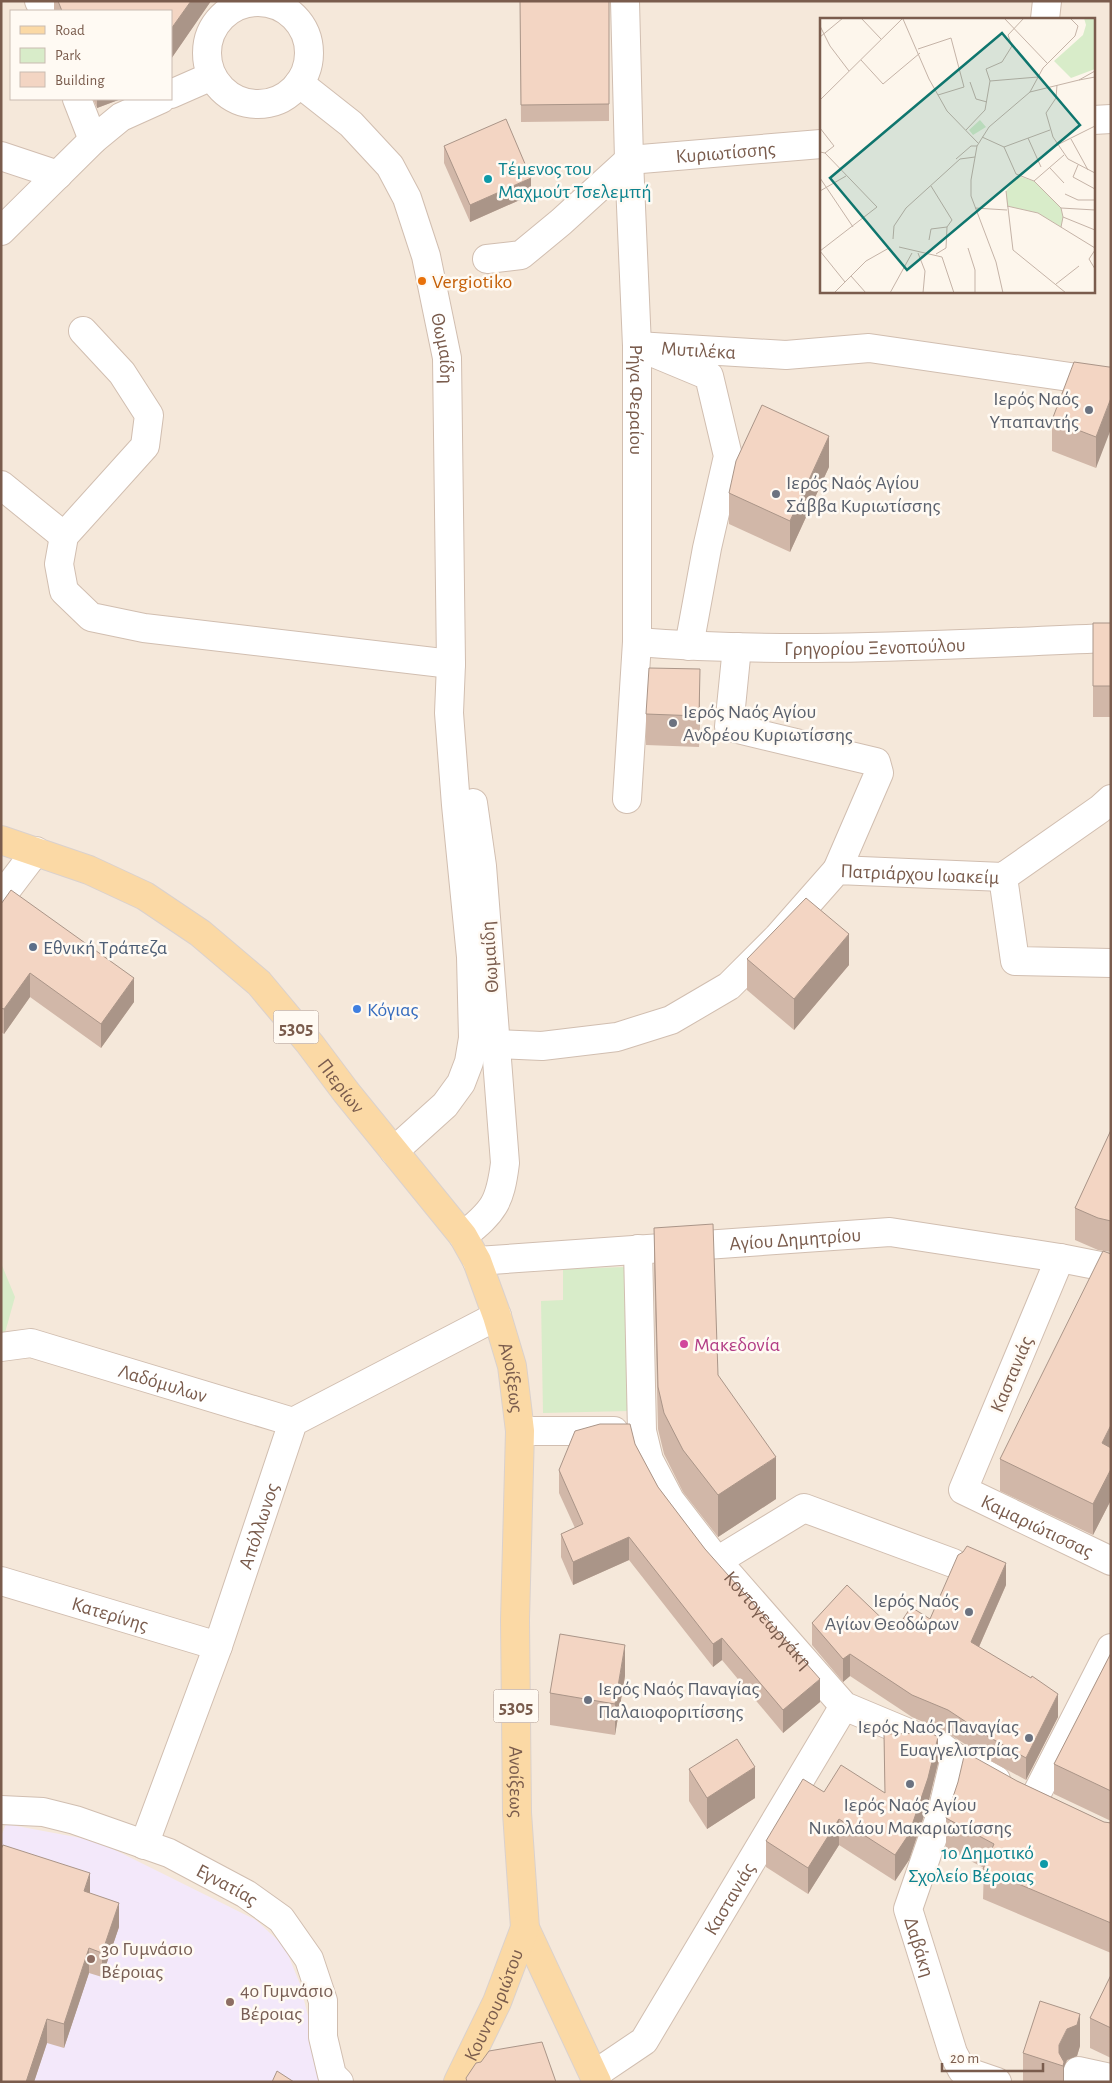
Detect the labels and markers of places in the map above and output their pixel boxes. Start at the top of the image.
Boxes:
place label: Τέμενος του Μαχμούτ Τσελεμπή [498,159,652,202]
marker: Τέμενος του Μαχμούτ Τσελεμπή [482,173,494,185]
place label: Vergiotiko [432,272,512,292]
marker: Vergiotiko [416,275,428,287]
place label: Ιερός Ναός Υπαπαντής [990,389,1079,432]
marker: Ιερός Ναός Υπαπαντής [1083,404,1095,416]
place label: Ιερός Ναός Αγίου Σάββα Κυριωτίσσης [786,473,941,516]
marker: Ιερός Ναός Αγίου Σάββα Κυριωτίσσης [770,488,782,500]
place label: Ιερός Ναός Αγίου Ανδρέου Κυριωτίσσης [683,702,853,745]
marker: Ιερός Ναός Αγίου Ανδρέου Κυριωτίσσης [667,717,679,729]
place label: Εθνική Τράπεζα [43,938,167,958]
marker: Εθνική Τράπεζα [27,941,39,953]
place label: Κόγιας [367,1000,419,1020]
marker: Κόγιας [351,1003,363,1015]
place label: Μακεδονία [694,1335,780,1355]
marker: Μακεδονία [678,1338,690,1350]
place label: Ιερός Ναός Αγίων Θεοδώρων [825,1591,959,1634]
marker: Ιερός Ναός Αγίων Θεοδώρων [963,1606,975,1618]
place label: Ιερός Ναός Παναγίας Παλαιοφοριτίσσης [598,1679,760,1722]
marker: Ιερός Ναός Παναγίας Παλαιοφοριτίσσης [582,1694,594,1706]
place label: Ιερός Ναός Παναγίας Ευαγγελιστρίας [857,1717,1019,1760]
marker: Ιερός Ναός Παναγίας Ευαγγελιστρίας [1023,1732,1035,1744]
marker: Ιερός Ναός Αγίου Νικολάου Μακαριωτίσσης [904,1778,916,1790]
place label: Ιερός Ναός Αγίου Νικολάου Μακαριωτίσσης [808,1795,1012,1838]
place label: 1ο Δημοτικό Σχολείο Βέροιας [908,1843,1034,1886]
marker: 1ο Δημοτικό Σχολείο Βέροιας [1038,1858,1050,1870]
place label: 3ο Γυμνάσιο Βέροιας [101,1939,193,1982]
marker: 3ο Γυμνάσιο Βέροιας [85,1953,97,1965]
place label: 4ο Γυμνάσιο Βέροιας [240,1981,333,2024]
marker: 4ο Γυμνάσιο Βέροιας [224,1996,236,2008]

